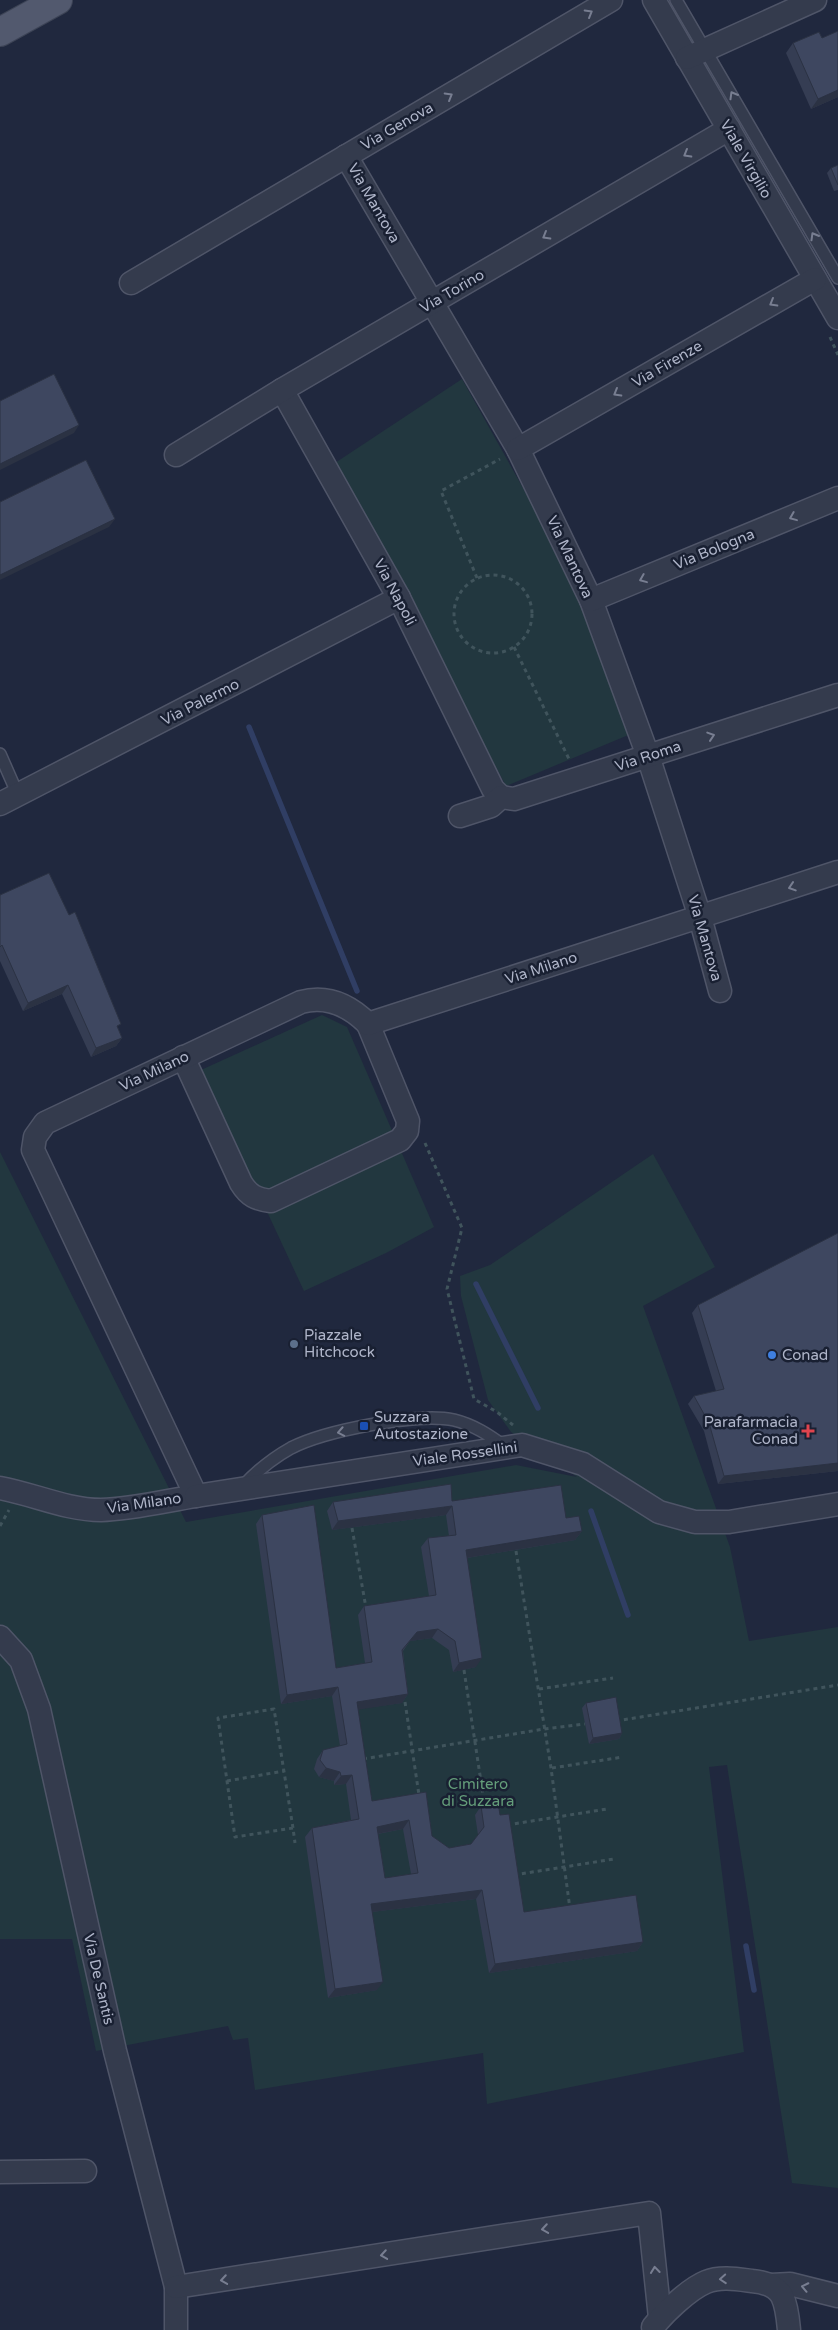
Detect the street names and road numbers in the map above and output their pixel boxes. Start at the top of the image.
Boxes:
street label: Via Genova [358,98,436,154]
street label: Viale Virgilio [716,116,776,202]
street label: Via Mantova [344,160,404,246]
street label: Via Torino [417,265,487,317]
street label: Via Firenze [629,337,705,391]
street label: Via Mantova [543,513,597,601]
street label: Via Bologna [671,525,757,573]
street label: Via Napoli [370,556,420,628]
street label: Via Palermo [158,675,242,729]
street label: Via Roma [613,737,683,775]
street label: Via Mantova [684,893,726,983]
street label: Via Milano [503,948,579,988]
street label: Via Milano [116,1047,192,1095]
street label: Viale Rossellini [412,1438,518,1470]
street label: Via Milano [106,1489,182,1517]
street label: Via De Santis [80,1932,118,2026]

